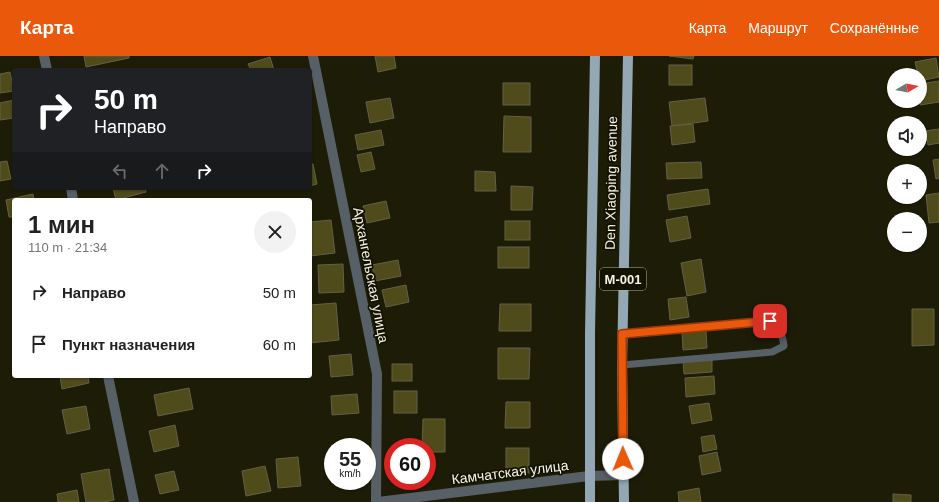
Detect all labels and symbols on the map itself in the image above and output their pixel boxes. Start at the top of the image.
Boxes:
north arrow [887,68,927,108]
street label: Den Xiaoping avenue [602,116,620,250]
street label: Архангельская улица [350,206,392,345]
road number: M-001 [600,268,646,290]
pin [753,304,787,338]
speed limit sign: 60 [384,438,436,490]
position arrow [602,438,644,480]
street label: Камчатская улица [451,457,570,487]

